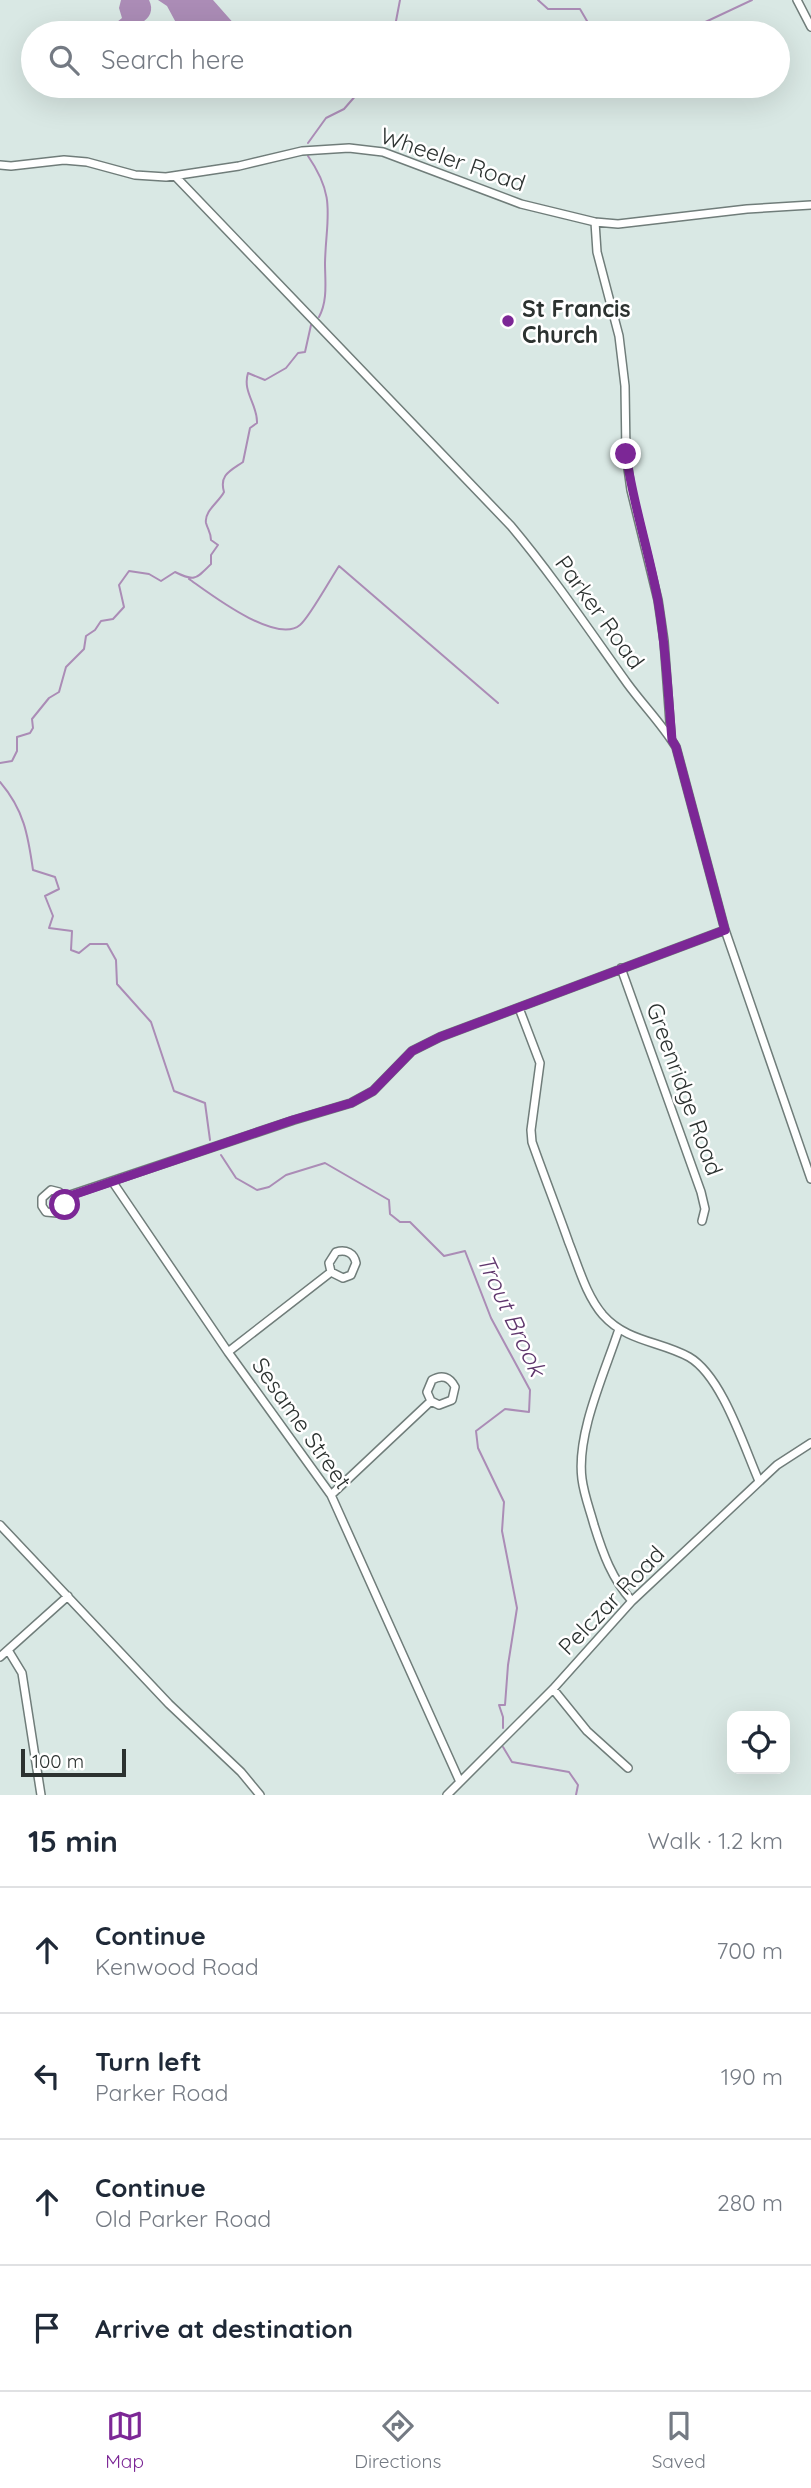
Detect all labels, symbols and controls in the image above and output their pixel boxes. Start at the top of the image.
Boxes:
search box [21,21,790,98]
icon: search [45,41,83,79]
text: Search here [101,43,245,76]
street label: Wheeler Road [377,121,529,197]
place label: St Francis Church [522,294,631,349]
marker: St Francis Church [500,313,516,329]
route end [610,438,641,469]
street label: Parker Road [549,550,651,674]
street label: Greenridge Road [640,999,730,1179]
route start [49,1189,80,1220]
water label: Trout Brook [471,1249,554,1383]
street label: Sesame Street [246,1352,358,1495]
street label: Pelczar Road [552,1539,670,1661]
map controls [727,1711,790,1774]
button: locate [727,1711,790,1774]
scale bar [21,1746,126,1778]
text: 100 m [32,1749,84,1773]
text: 15 min [28,1822,118,1860]
text: Walk · 1.2 km [647,1826,783,1855]
text: Continue [95,1919,206,1952]
icon: ahead [28,1931,66,1969]
text: 700 m [717,1936,783,1965]
text: Kenwood Road [95,1952,259,1981]
text: Turn left [95,2045,202,2078]
icon: left [28,2057,66,2095]
text: 190 m [721,2062,783,2091]
text: Parker Road [95,2078,228,2107]
text: Continue [95,2171,206,2204]
icon: ahead [28,2183,66,2221]
text: 280 m [717,2188,783,2217]
text: Old Parker Road [95,2204,271,2233]
icon: arrive [28,2309,66,2347]
text: Arrive at destination [95,2312,353,2345]
tab: Map [105,2407,144,2473]
tab: Directions [354,2407,441,2473]
tab: Saved [652,2407,706,2473]

